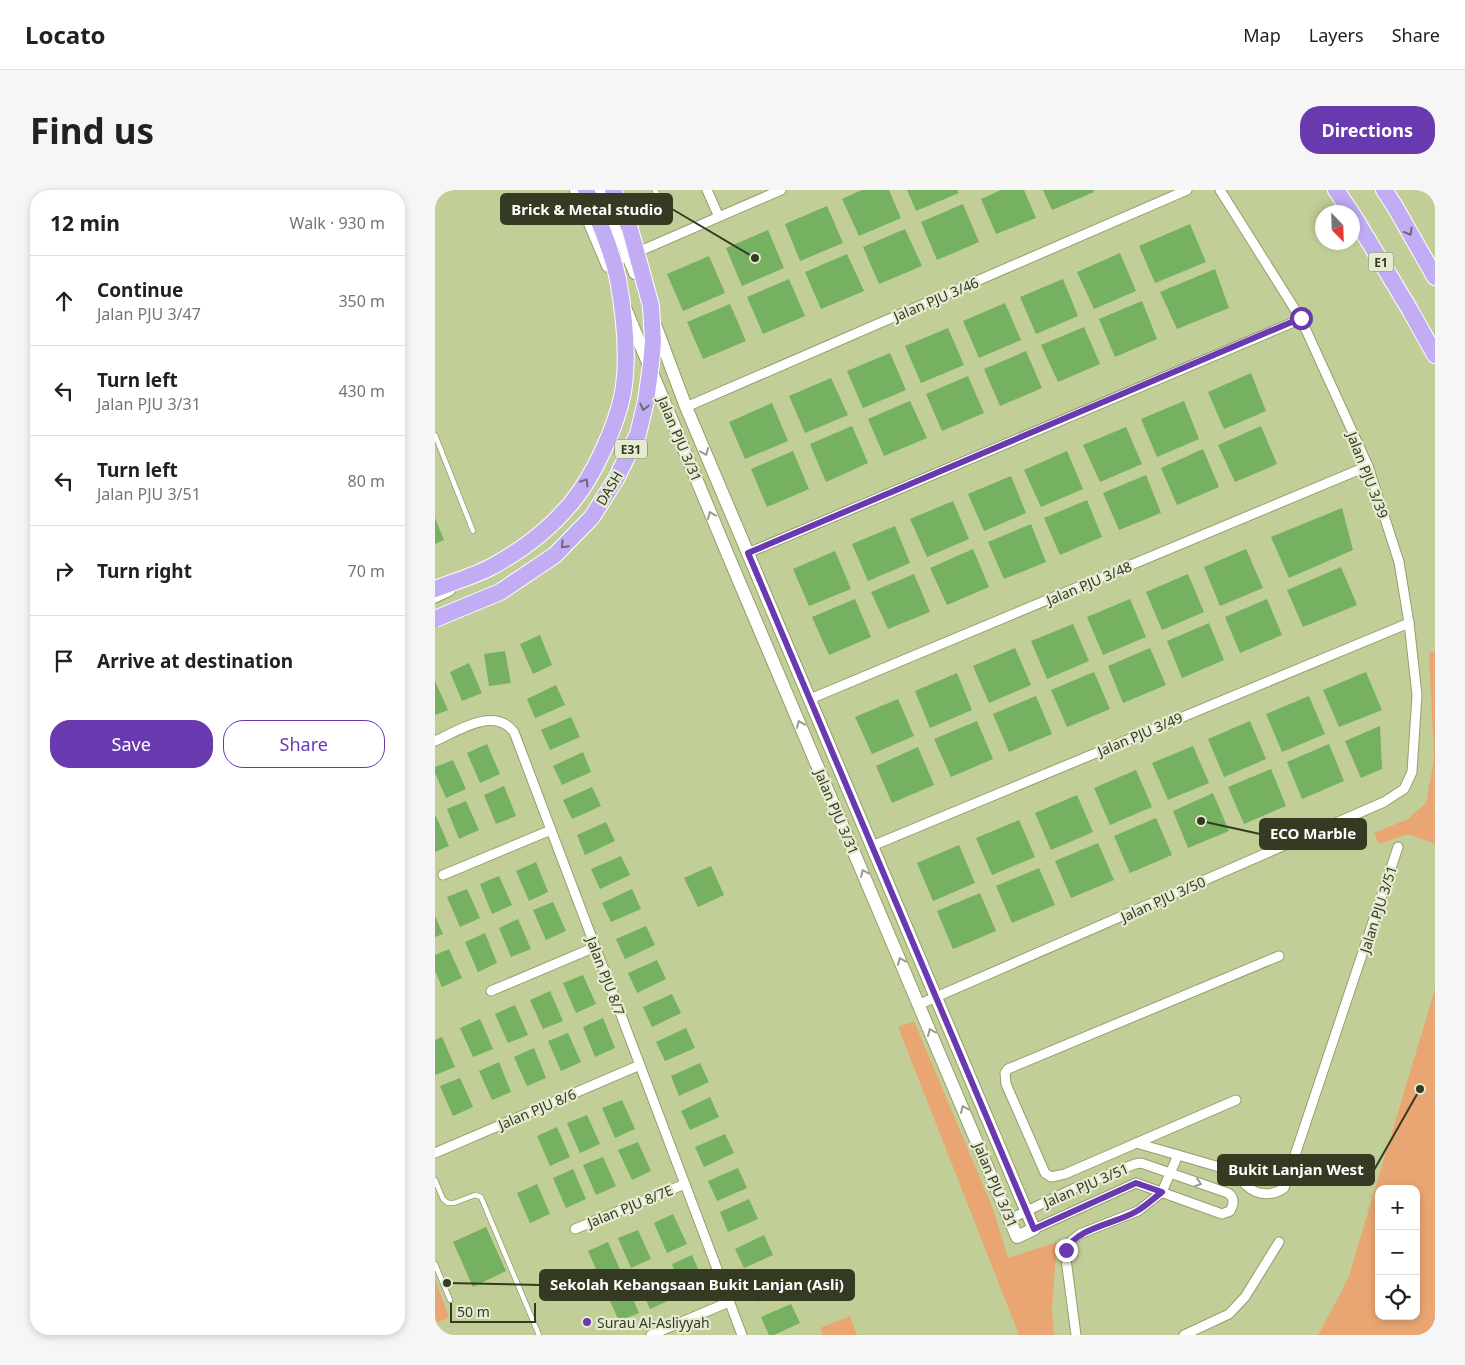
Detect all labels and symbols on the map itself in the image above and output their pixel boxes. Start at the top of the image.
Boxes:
callout: Brick & Metal studio [501,194,672,224]
text: Brick & Metal studio [511,199,663,219]
north arrow [1315,205,1360,250]
one-way arrow [1403,226,1413,235]
road number: E1 [1369,252,1393,272]
street label: Jalan PJU 3/46 [889,273,982,326]
route start [1290,307,1313,330]
street label: Jalan PJU 3/31 [653,392,706,485]
one-way arrow [639,402,650,411]
street label: Jalan PJU 3/39 [1342,427,1393,521]
road number: E31 [615,440,647,458]
one-way arrow [699,447,710,456]
street label: DASH [591,467,627,509]
one-way arrow [579,478,588,487]
one-way arrow [707,511,718,520]
one-way arrow [561,540,570,549]
street label: Jalan PJU 3/48 [1042,557,1135,610]
street label: Jalan PJU 3/49 [1093,708,1186,761]
one-way arrow [795,720,806,729]
street label: Jalan PJU 3/31 [810,765,863,858]
callout: ECO Marble [1260,819,1366,849]
text: ECO Marble [1270,823,1356,843]
street label: Jalan PJU 3/51 [1354,863,1401,957]
one-way arrow [859,869,870,878]
street label: Jalan PJU 3/50 [1116,872,1208,927]
street label: Jalan PJU 8/7 [582,932,630,1018]
one-way arrow [897,957,908,966]
one-way arrow [927,1028,938,1037]
street label: Jalan PJU 8/6 [493,1084,579,1135]
one-way arrow [959,1105,970,1114]
street label: Jalan PJU 3/31 [969,1138,1022,1231]
callout: Bukit Lanjan West [1218,1155,1374,1185]
street label: Jalan PJU 3/51 [1039,1159,1132,1212]
text: Bukit Lanjan West [1228,1159,1364,1179]
one-way arrow [1193,1177,1202,1187]
street label: Jalan PJU 8/7E [583,1180,676,1233]
route end [1055,1239,1078,1262]
callout: Sekolah Kebangsaan Bukit Lanjan (Asli) [540,1270,854,1300]
text: Sekolah Kebangsaan Bukit Lanjan (Asli) [550,1274,844,1294]
scale bar [450,1300,536,1323]
place label: Surau Al-Asliyyah [597,1313,710,1332]
marker: Surau Al-Asliyyah [581,1316,593,1328]

